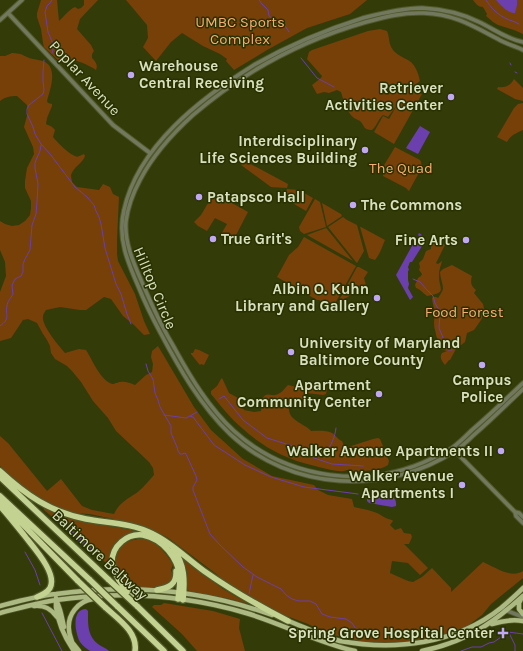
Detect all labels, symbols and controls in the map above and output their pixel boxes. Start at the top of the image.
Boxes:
park label: UMBC Sports Complex [195,13,285,48]
street label: Poplar Avenue [46,37,124,119]
place label: Warehouse Central Receiving [139,57,264,92]
marker: Warehouse Central Receiving [126,70,136,80]
place label: Retriever Activities Center [325,79,443,114]
marker: Retriever Activities Center [446,92,456,102]
place label: Interdisciplinary Life Sciences Building [199,132,357,167]
marker: Interdisciplinary Life Sciences Building [360,145,370,155]
park label: The Quad [369,159,433,177]
place label: Patapsco Hall [207,188,305,206]
marker: Patapsco Hall [194,192,204,202]
place label: The Commons [361,196,462,214]
marker: The Commons [348,200,358,210]
place label: True Grit's [221,230,292,248]
place label: Fine Arts [395,231,458,249]
marker: True Grit's [208,234,218,244]
marker: Fine Arts [461,235,471,245]
street label: Hilltop Circle [130,244,180,332]
place label: Albin O. Kuhn Library and Gallery [235,280,369,315]
marker: Albin O. Kuhn Library and Gallery [372,293,382,303]
park label: Food Forest [425,303,504,321]
place label: University of Maryland Baltimore County [299,334,460,369]
marker: University of Maryland Baltimore County [286,347,296,357]
marker: Campus Police [477,360,487,370]
place label: Campus Police [453,371,512,406]
place label: Apartment Community Center [237,376,371,411]
marker: Apartment Community Center [374,389,384,399]
place label: Walker Avenue Apartments II [287,442,493,460]
marker: Walker Avenue Apartments II [496,446,506,456]
place label: Walker Avenue Apartments I [349,467,454,502]
marker: Walker Avenue Apartments I [457,480,467,490]
street label: Baltimore Beltway [49,506,151,604]
place label: Spring Grove Hospital Center [288,624,494,642]
marker: Spring Grove Hospital Center [497,627,509,639]

